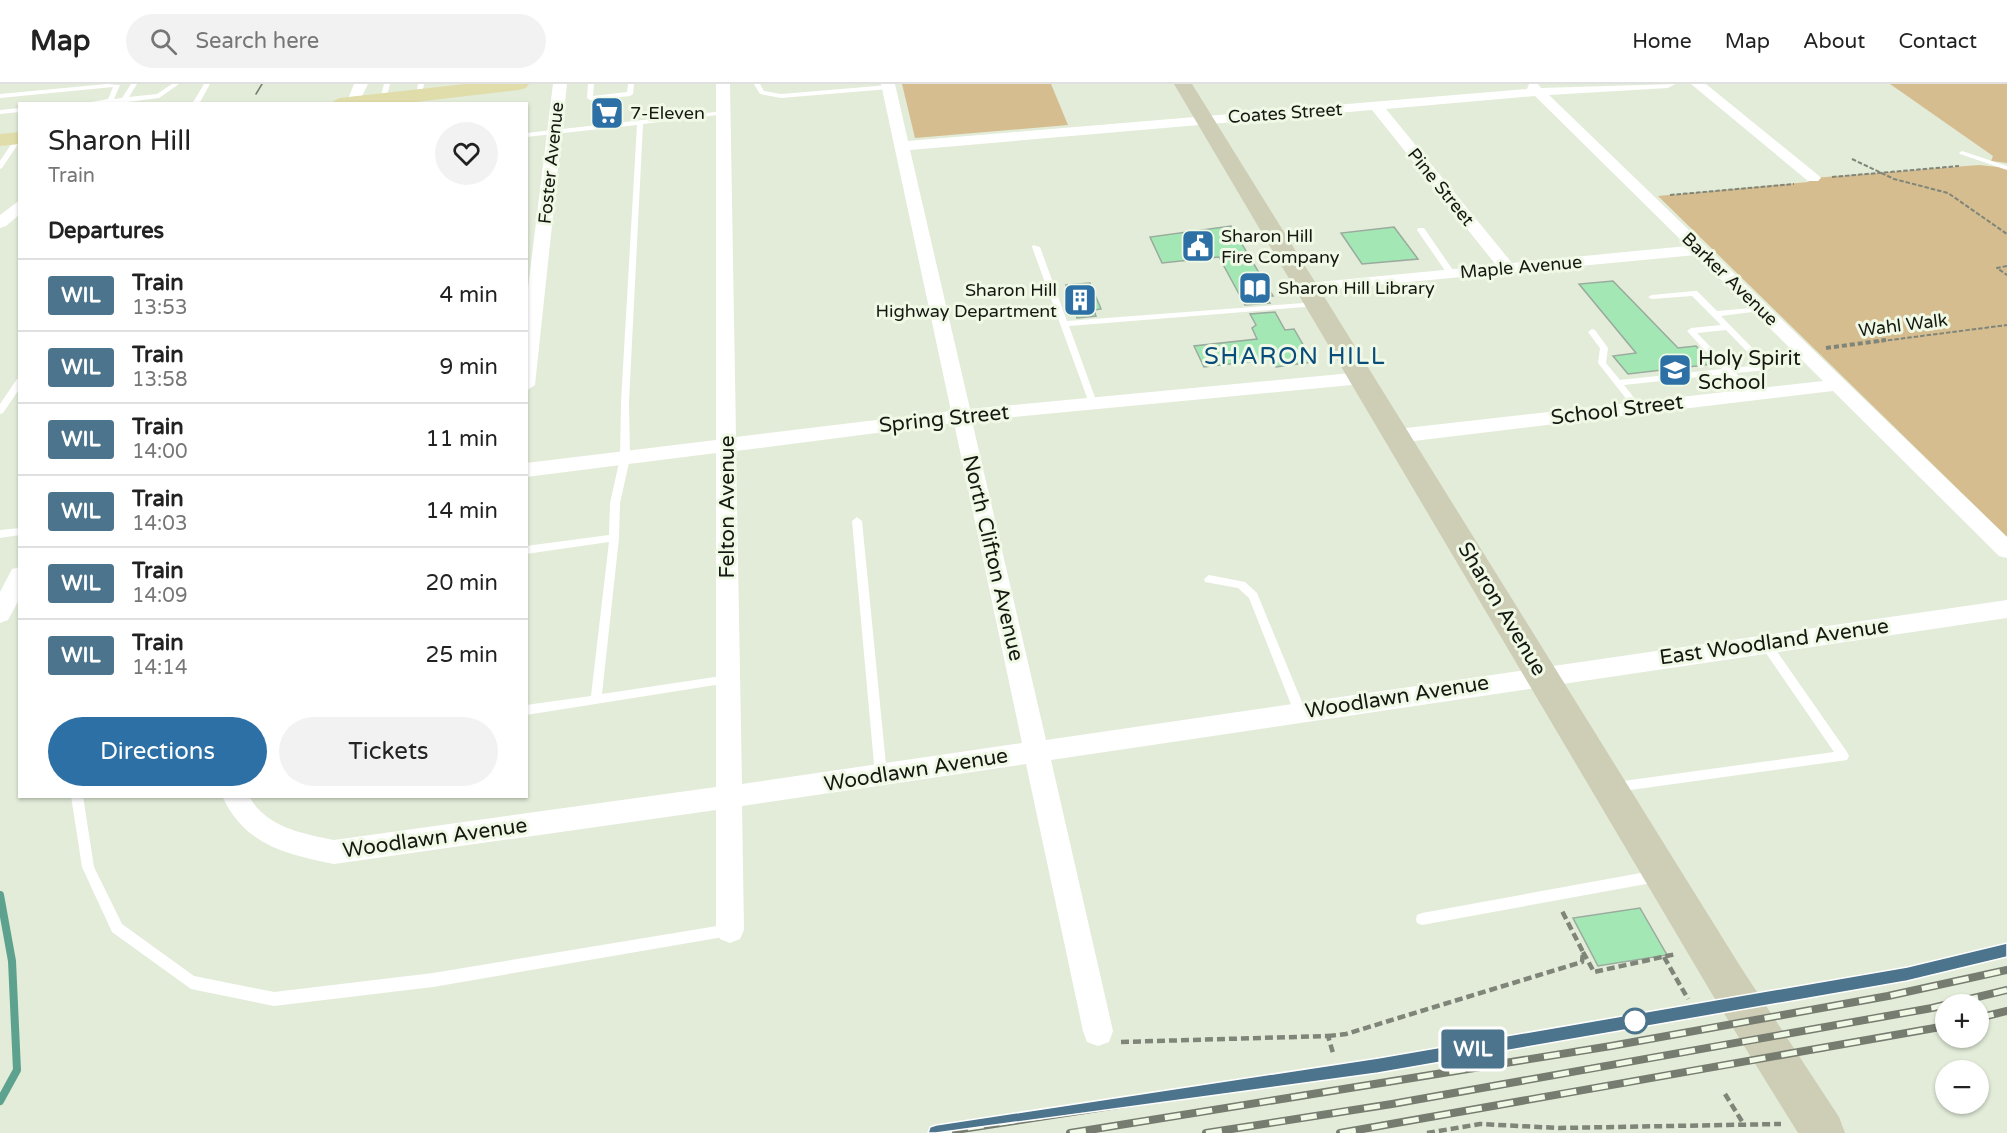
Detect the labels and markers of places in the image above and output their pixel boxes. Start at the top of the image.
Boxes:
supermarket icon: 7-Eleven [589,95,625,131]
place label: 7-Eleven [630,102,705,124]
place label: Sharon Hill Fire Company [1221,225,1340,268]
public building icon: Sharon Hill Fire Company [1180,228,1216,264]
library icon: Sharon Hill Library [1237,270,1273,306]
place label: Sharon Hill Library [1278,277,1435,299]
place label: Sharon Hill Highway Department [876,279,1057,322]
building icon: Sharon Hill Highway Department [1062,282,1098,318]
place label: Holy Spirit School [1698,346,1801,395]
school or university icon: Holy Spirit School [1657,352,1693,388]
unlabelled marker [1622,1008,1648,1034]

